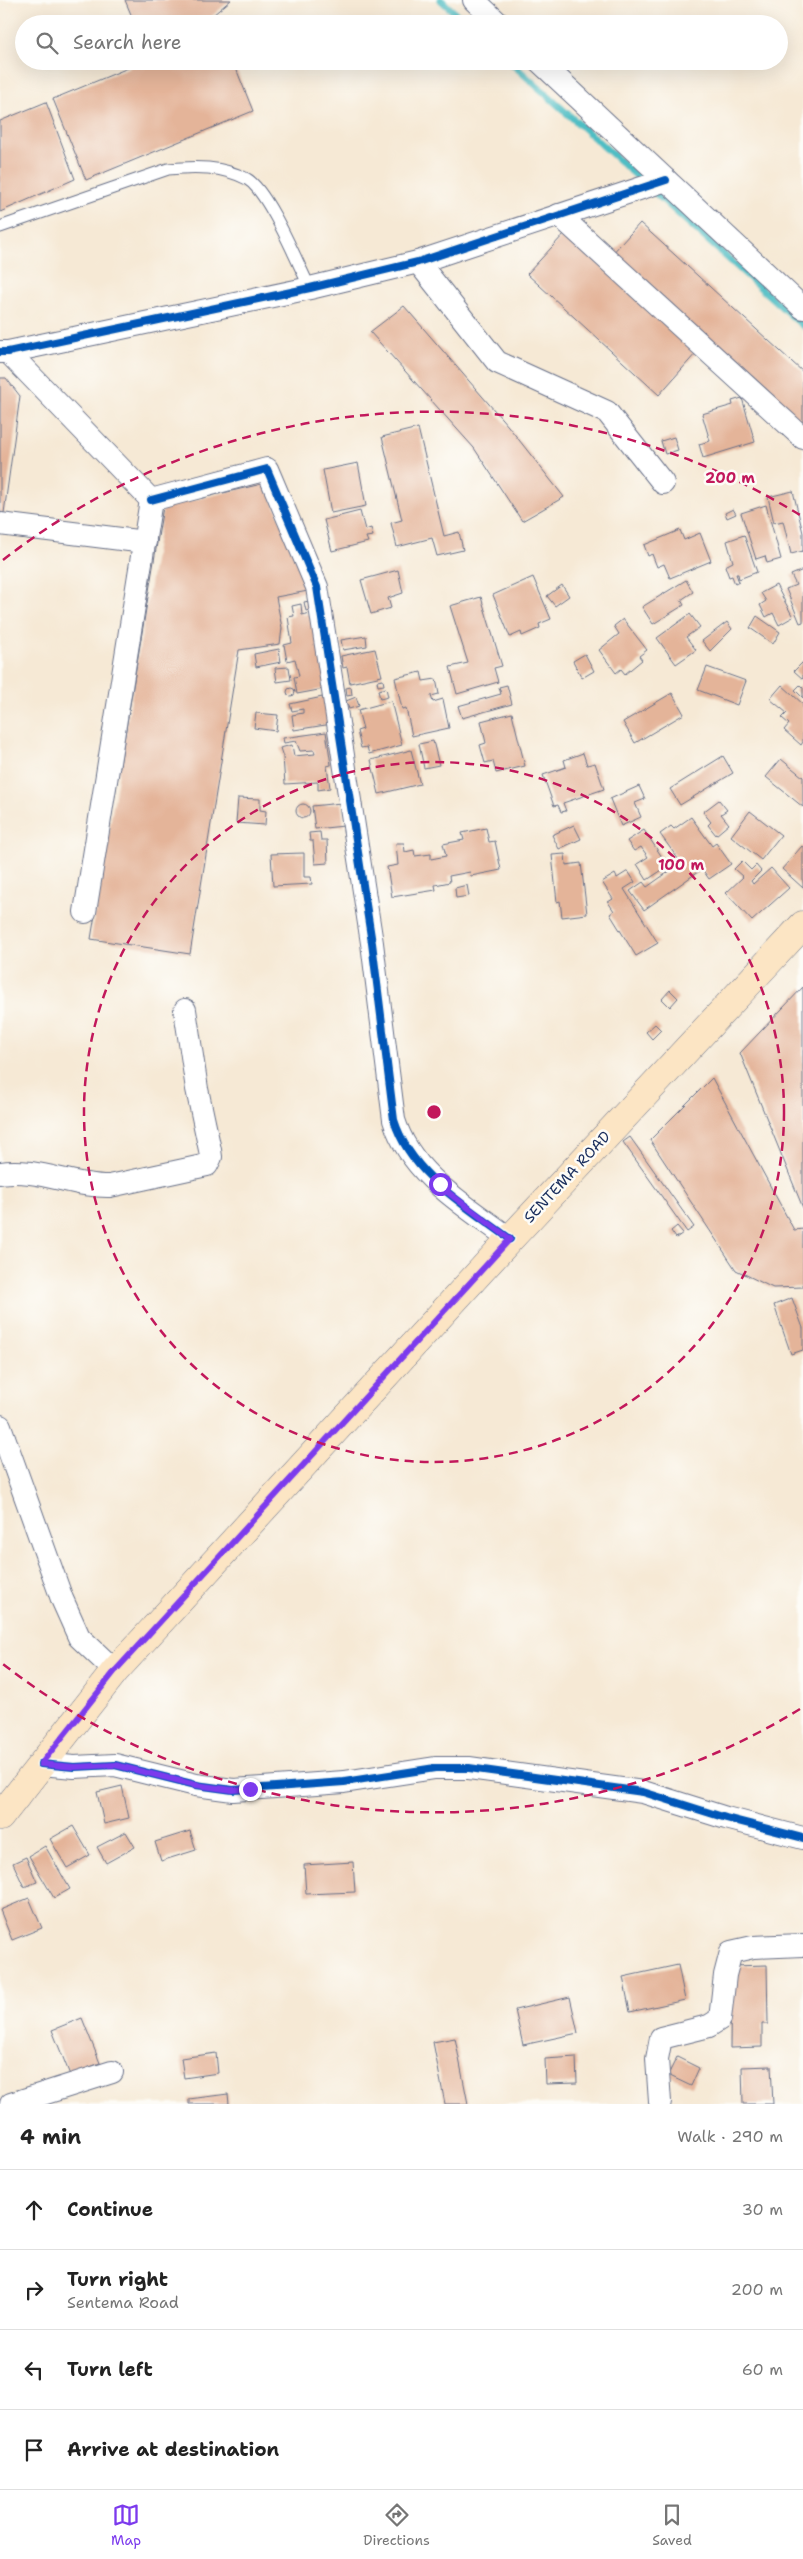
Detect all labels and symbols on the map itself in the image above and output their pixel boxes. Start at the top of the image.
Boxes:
text: 200 m [705,468,755,488]
text: 100 m [658,855,704,875]
centre of rings [425,1103,443,1121]
street label: SENTEMA ROAD [519,1127,615,1227]
route start [429,1173,452,1196]
route end [239,1778,262,1801]

